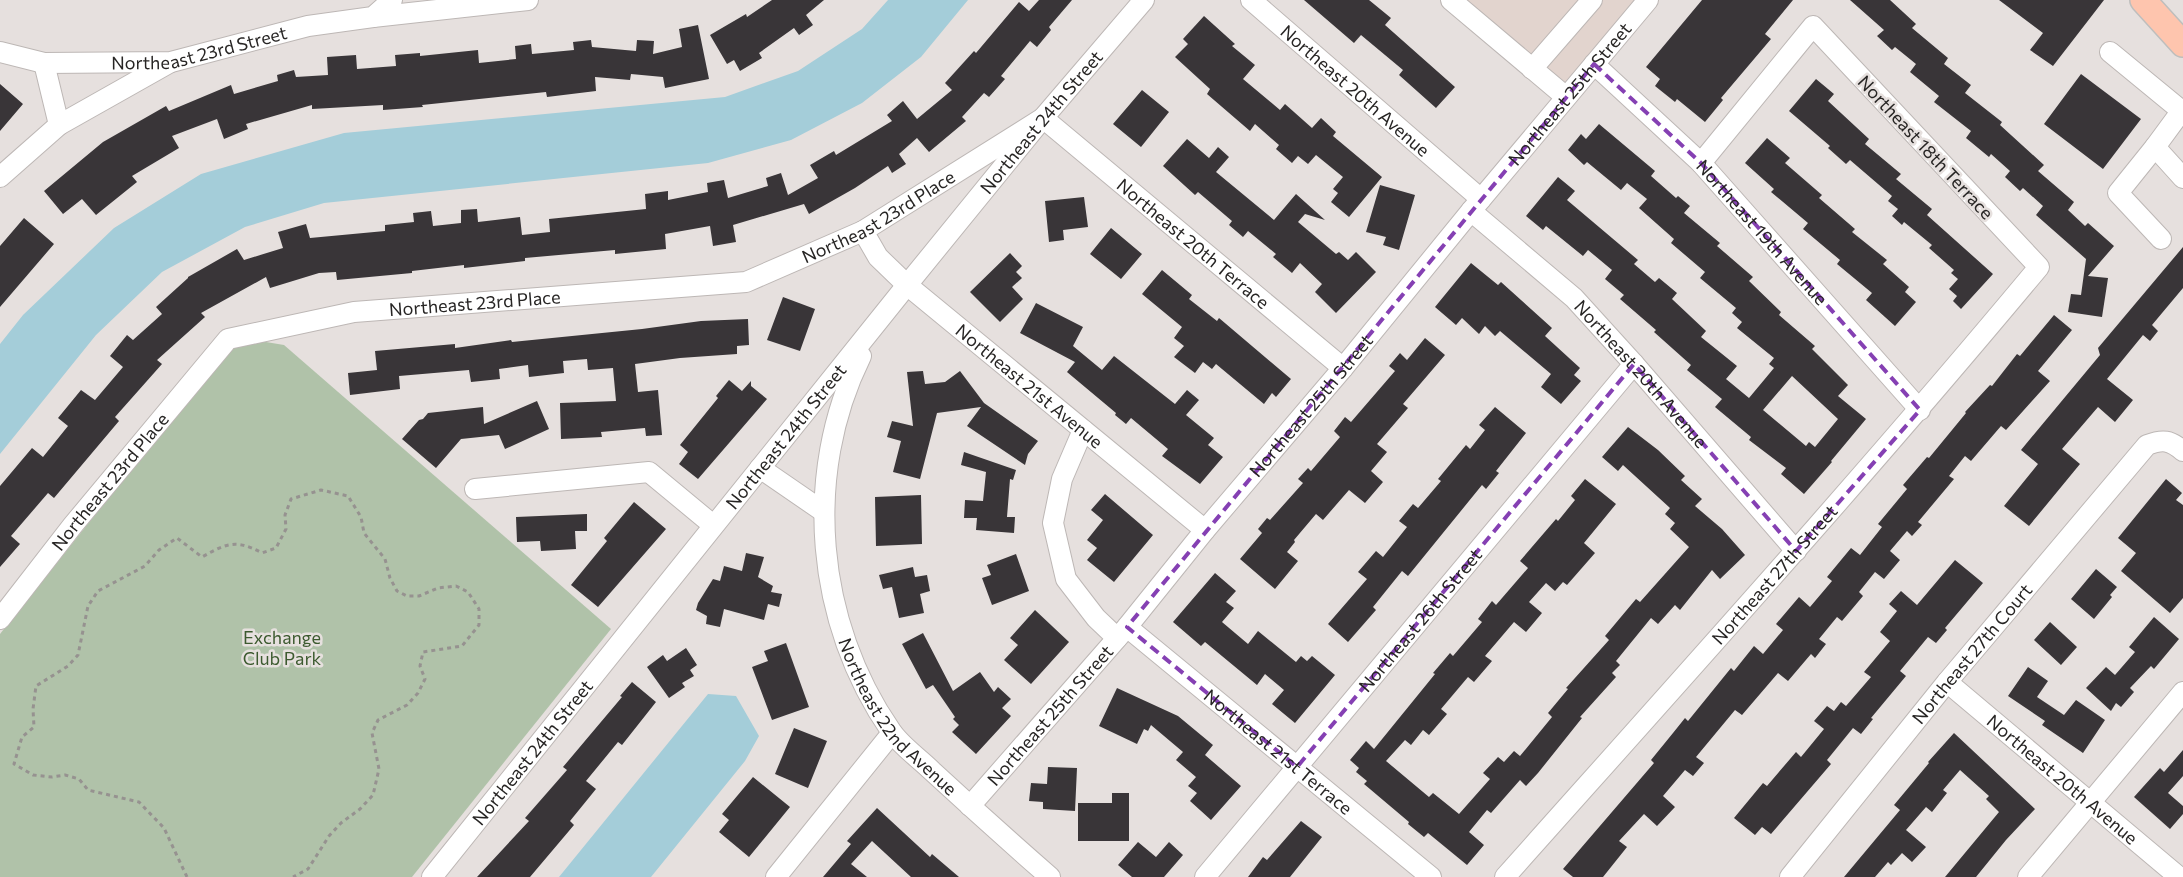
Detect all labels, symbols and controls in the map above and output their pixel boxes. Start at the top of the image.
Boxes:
street label: Northeast 25th Street [1503,18,1636,170]
street label: Northeast 20th Avenue [1276,20,1434,161]
street label: Northeast 23rd Street [111,21,289,73]
street label: Northeast 24th Street [975,46,1107,198]
street label: Northeast 18th Terrace [1854,71,1998,223]
street label: Northeast 19th Avenue [1692,155,1832,309]
street label: Northeast 23rd Place [798,165,959,267]
street label: Northeast 20th Terrace [1113,173,1274,313]
street label: Northeast 23rd Place [388,285,561,320]
street label: Northeast 20th Avenue [1570,295,1712,452]
street label: Northeast 21st Avenue [952,319,1108,453]
street label: Northeast 25th Street [1244,330,1377,481]
street label: Northeast 24th Street [721,359,850,513]
street label: Northeast 23rd Place [47,408,173,555]
street label: Northeast 27th Street [1707,500,1842,649]
street label: Northeast 26th Street [1354,544,1486,696]
street label: Northeast 27th Court [1907,579,2036,728]
park label: Exchange Club Park [243,626,322,669]
street label: Northeast 22nd Avenue [834,635,962,800]
street label: Northeast 25th Street [982,640,1117,790]
street label: Northeast 24th Street [467,675,597,829]
street label: Northeast 21st Terrace [1200,684,1357,819]
street label: Northeast 20th Avenue [1983,710,2142,849]

